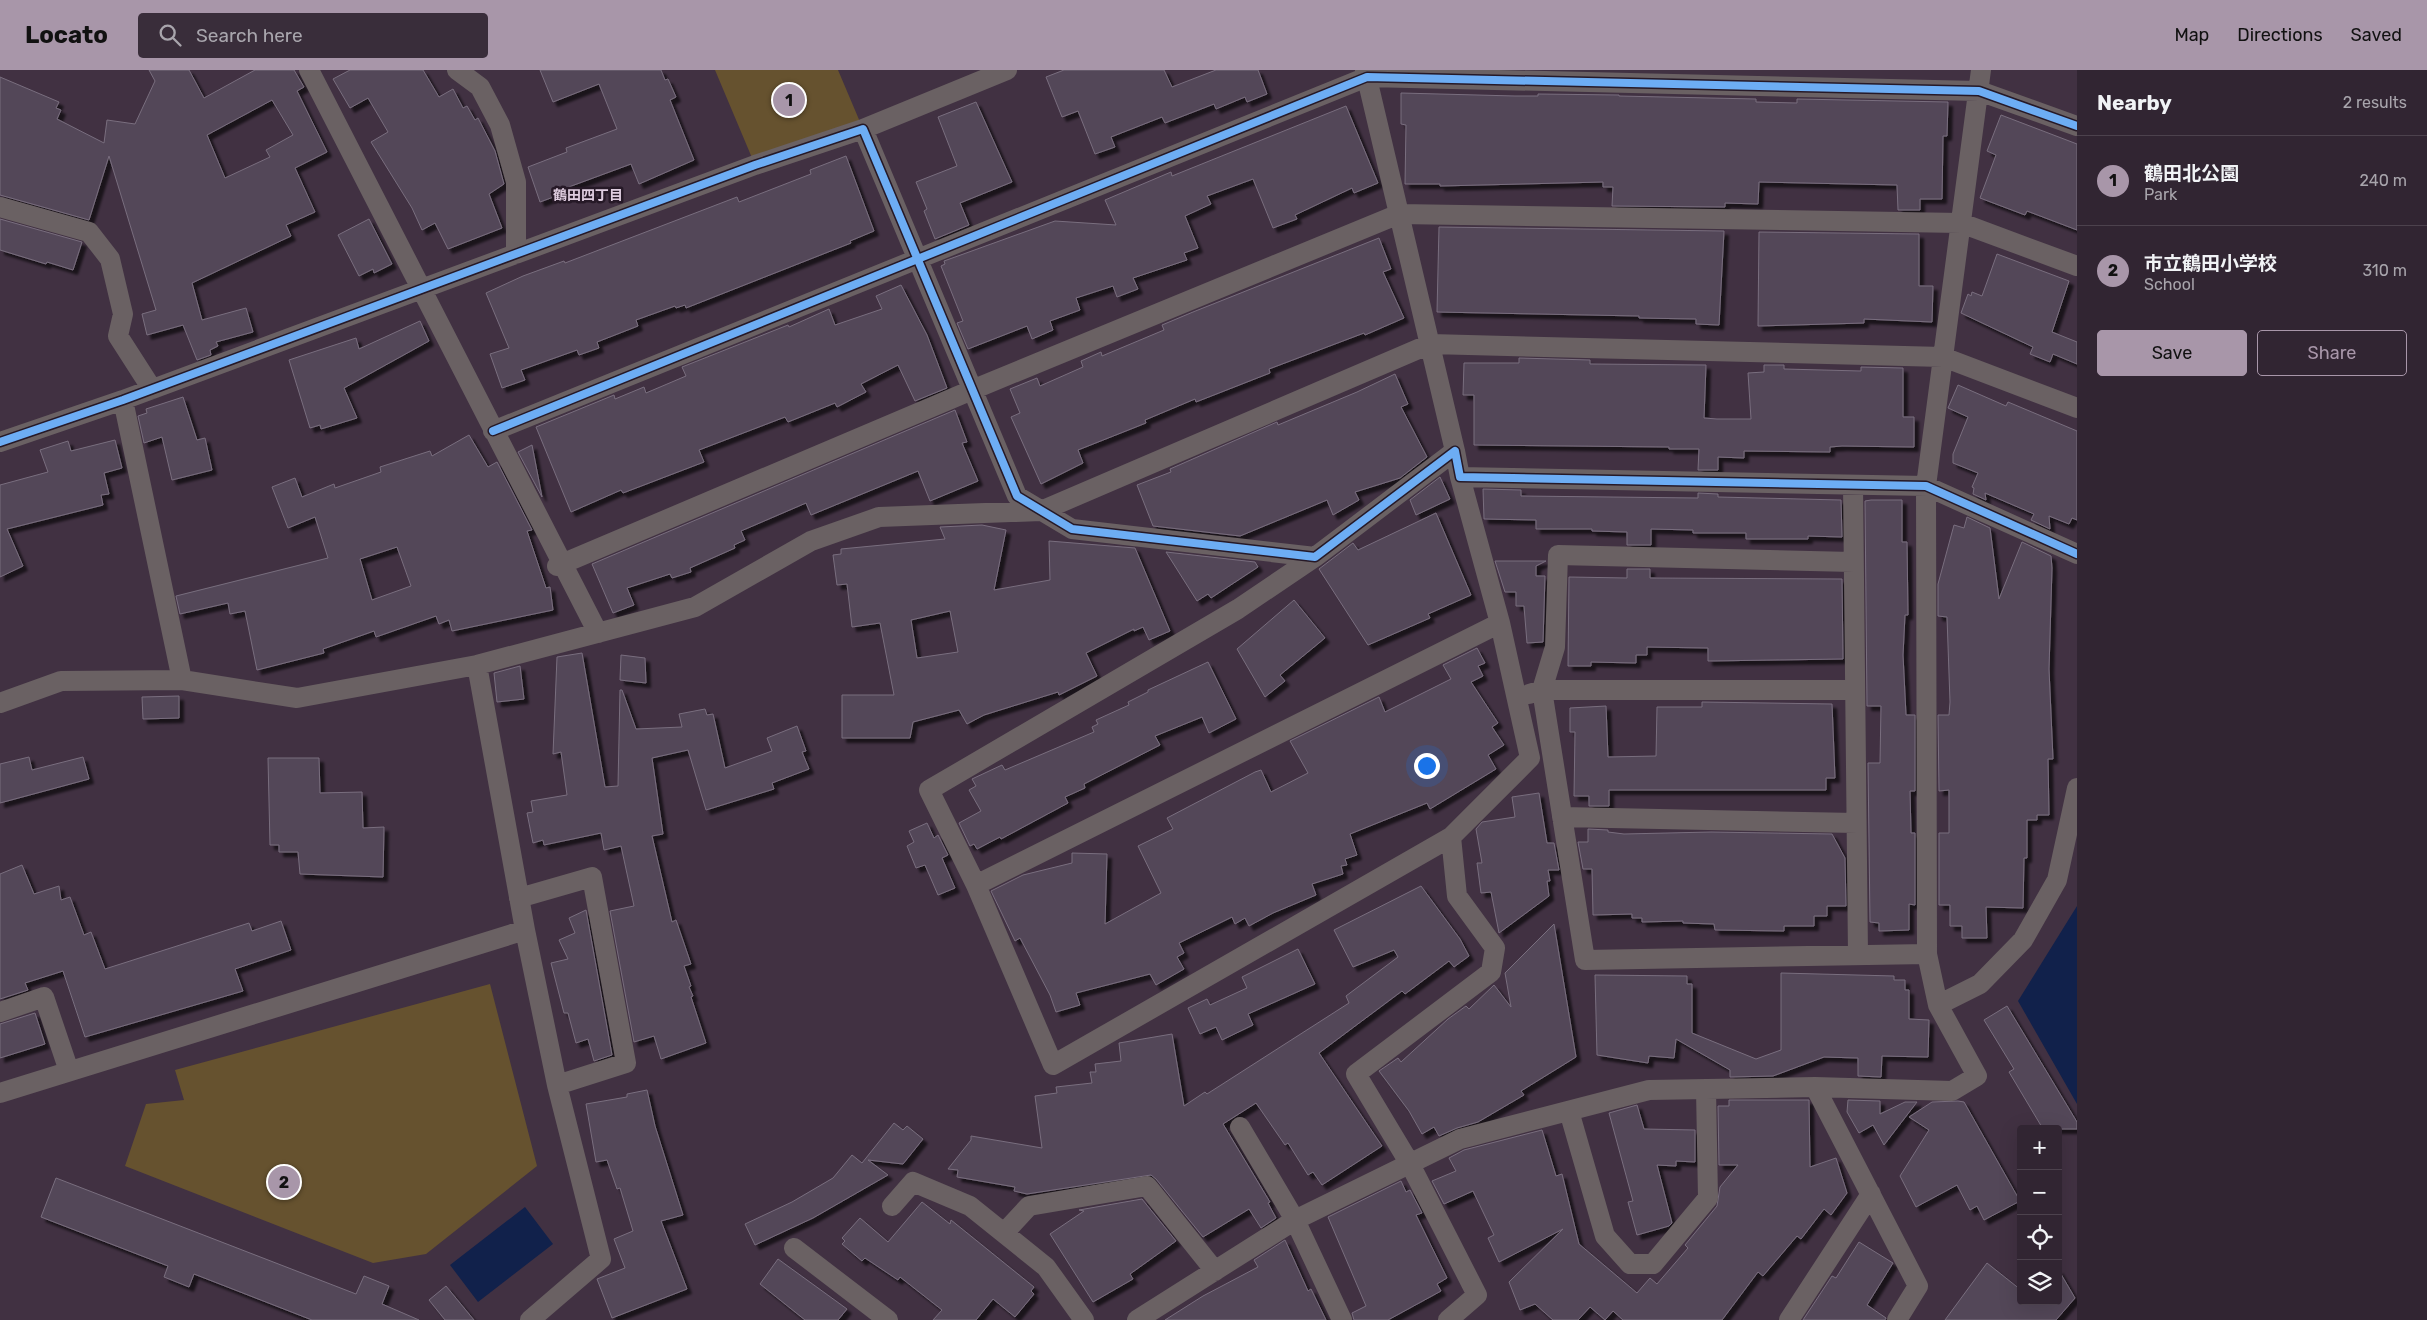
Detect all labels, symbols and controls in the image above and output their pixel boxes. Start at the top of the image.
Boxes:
search box [138,13,488,58]
text: Locato [25,21,108,49]
icon: search [156,21,184,49]
text: Search here [196,24,303,47]
text: Map [2174,24,2209,46]
text: Directions [2237,24,2323,46]
text: Saved [2351,24,2402,46]
pin: 1 [773,81,805,119]
text: Nearby [2097,90,2172,115]
text: 2 results [2343,93,2407,112]
text: 鶴田北公園 [2144,162,2239,185]
text: 1 [2109,171,2117,190]
text: 240 m [2360,171,2407,190]
text: Park [2144,185,2177,204]
district label: 鶴田四丁目 [553,187,623,204]
text: 市立鶴田小学校 [2144,252,2277,275]
text: 2 [2108,261,2118,280]
text: 310 m [2363,261,2407,280]
text: School [2144,275,2195,294]
button: Save [2097,330,2247,376]
button: Share [2257,330,2407,376]
your location [1414,753,1440,779]
map controls [2017,1125,2062,1305]
button: + [2017,1125,2062,1170]
pin: 2 [268,1163,300,1201]
button: − [2017,1170,2062,1215]
button: locate [2017,1215,2062,1260]
button: layers [2017,1260,2062,1305]

